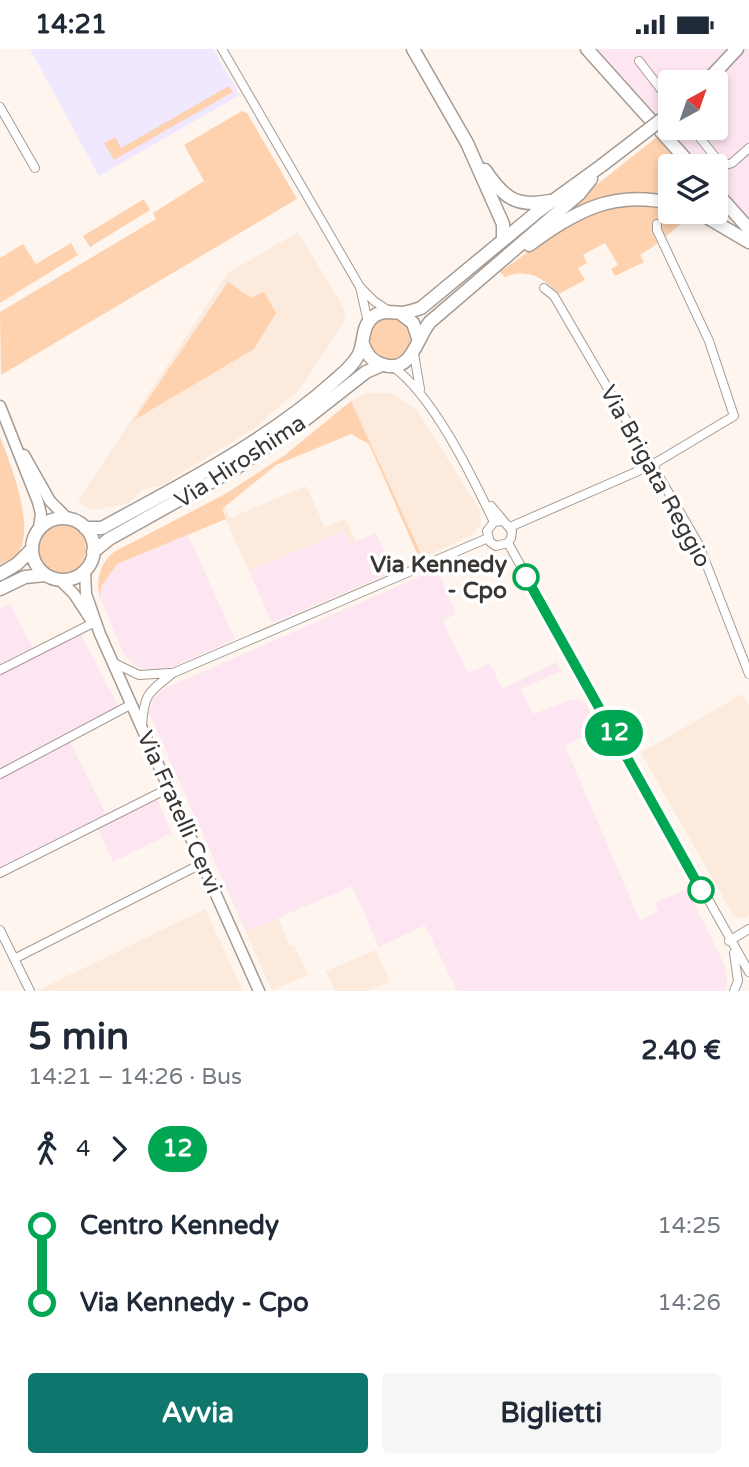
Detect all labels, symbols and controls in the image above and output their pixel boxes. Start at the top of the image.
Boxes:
text: 14:21 [35,9,107,40]
north arrow [658,70,728,140]
map controls [658,70,728,224]
button: layers [658,154,728,224]
street label: Via Brigata Reggio [594,381,717,572]
street label: Via Hiroshima [170,409,311,515]
place label: Via Kennedy - Cpo [370,551,508,605]
marker: Via Kennedy - Cpo [513,564,539,590]
line badge: 12 [582,710,646,756]
text: 12 [599,718,629,747]
street label: Via Fratelli Cervi [131,727,228,898]
unlabelled marker [688,877,714,903]
text: 5 min [28,1014,129,1060]
text: 2.40 € [641,1035,721,1066]
text: 14:21 – 14:26 · Bus [28,1063,242,1091]
icon: walk [28,1130,66,1168]
icon: forward [100,1130,138,1168]
text: 12 [162,1134,193,1163]
text: 4 [76,1135,90,1163]
text: Centro Kennedy [80,1210,279,1241]
text: 14:25 [657,1212,721,1240]
text: Via Kennedy - Cpo [80,1287,309,1318]
text: 14:26 [657,1289,721,1317]
button: Avvia [28,1373,368,1453]
button: Biglietti [382,1373,721,1453]

